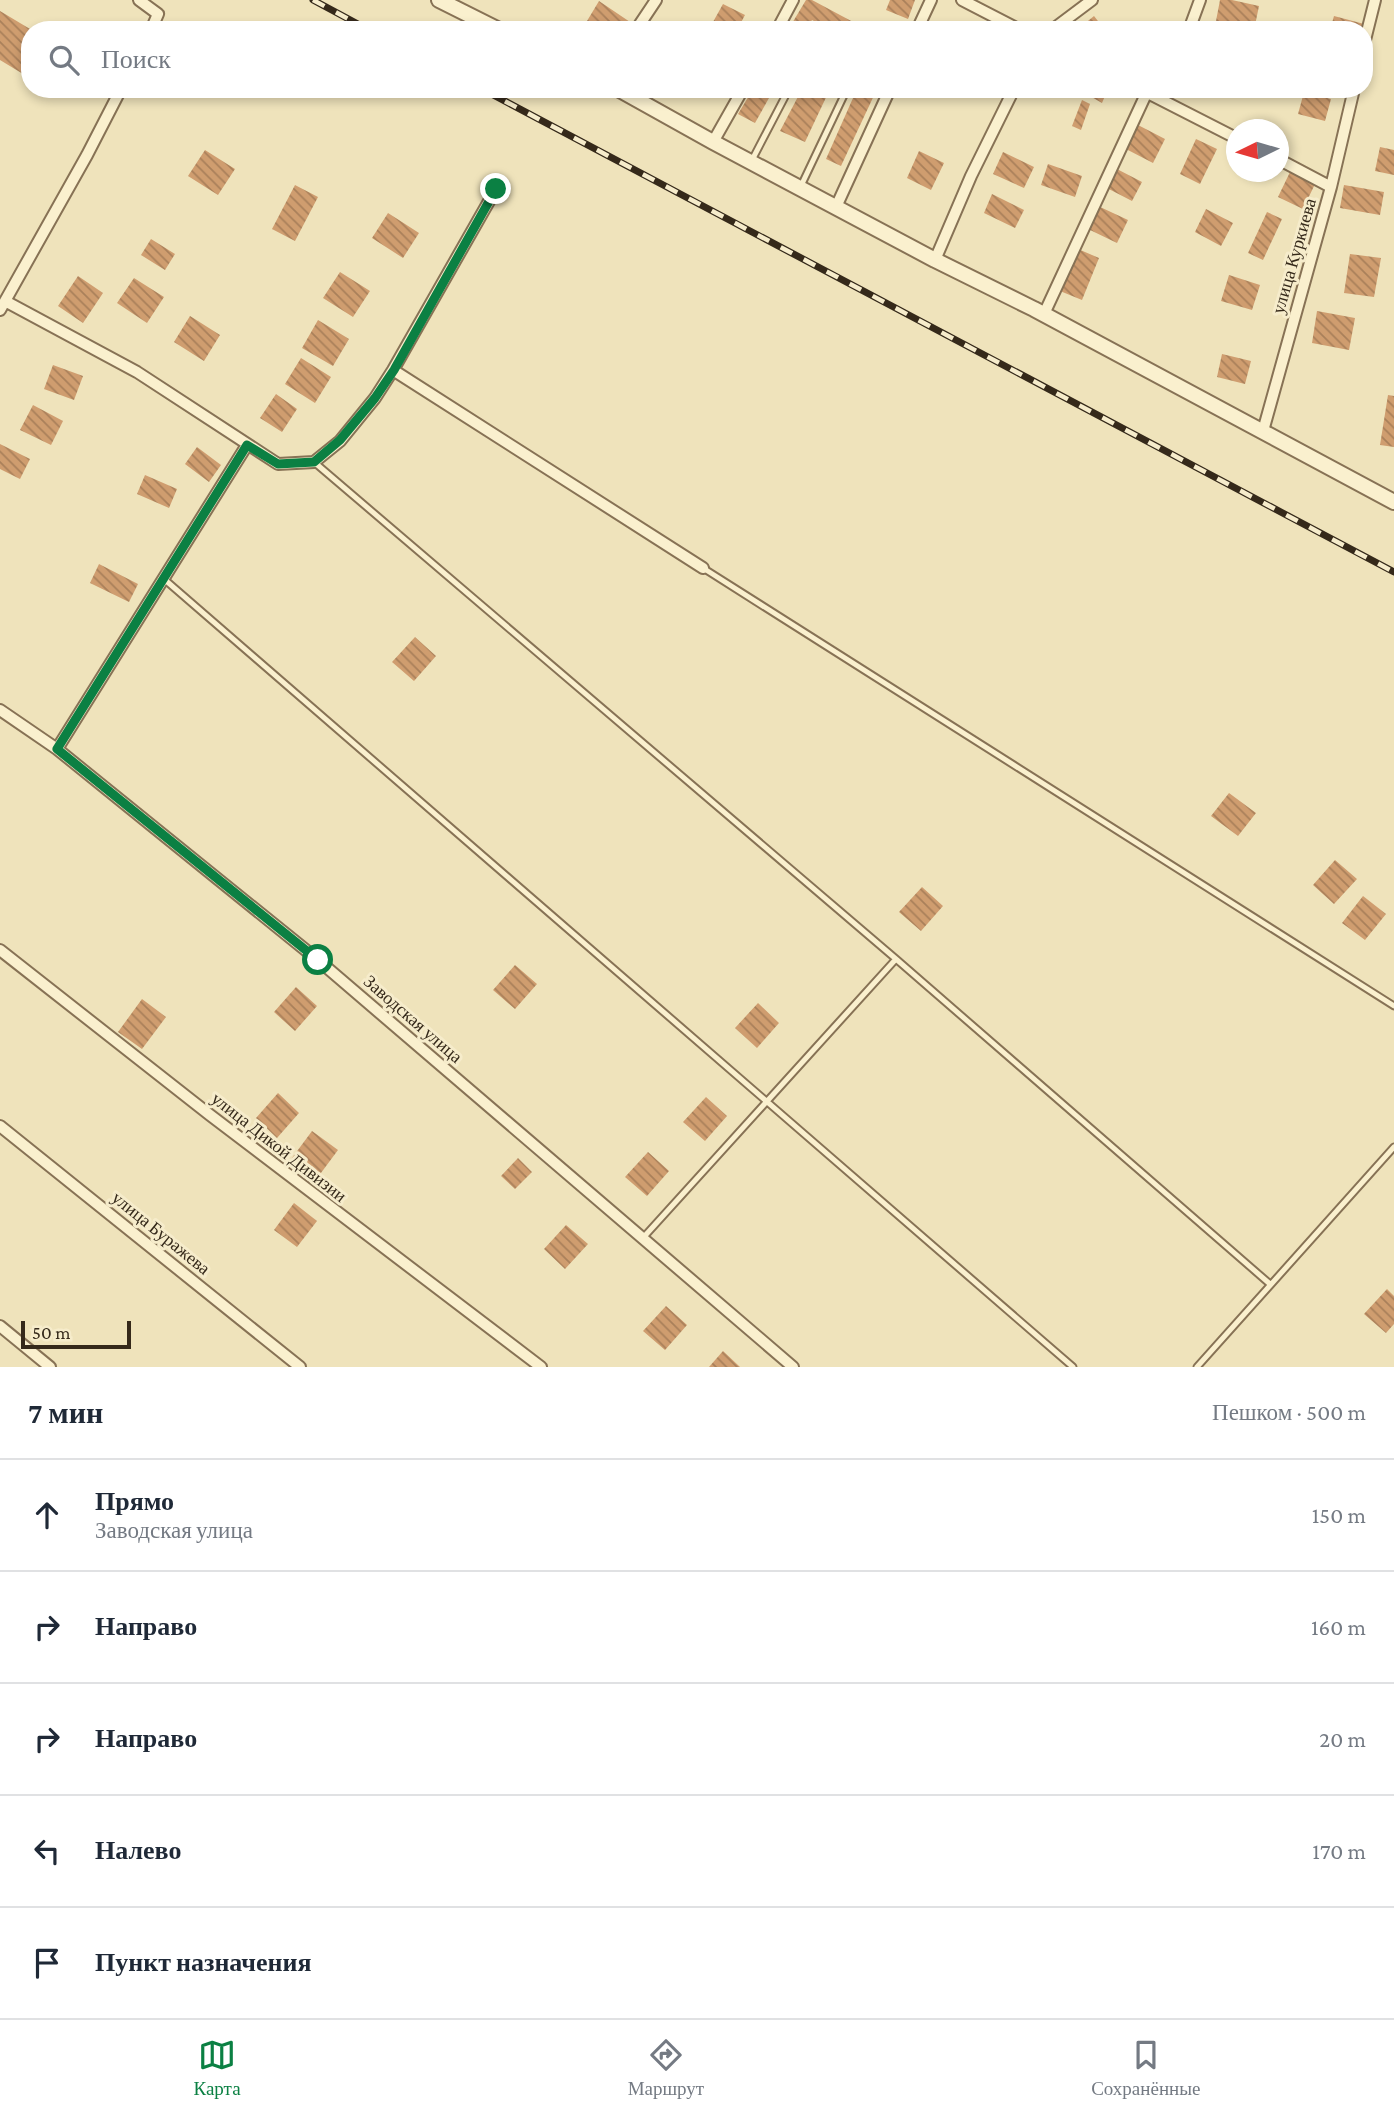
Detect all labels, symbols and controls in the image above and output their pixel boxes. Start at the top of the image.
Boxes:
search box [21,21,1373,98]
icon: search [45,41,83,79]
text: Поиск [101,45,171,74]
north arrow [1226,119,1289,182]
route end [480,173,511,204]
street label: улица Куркиева [1268,196,1320,316]
route start [302,944,333,975]
street label: Заводская улица [360,971,466,1067]
street label: улица Дикой Дивизии [207,1088,351,1206]
street label: улица Буражева [108,1187,214,1279]
scale bar [21,1318,131,1350]
text: 50 m [32,1322,71,1343]
text: 7 мин [28,1396,103,1429]
text: Пешком · 500 m [1212,1399,1366,1425]
text: Прямо [95,1487,174,1516]
icon: ahead [28,1496,66,1534]
text: 150 m [1312,1502,1366,1528]
text: Заводская улица [95,1517,253,1543]
icon: right [28,1608,66,1646]
text: Направо [95,1612,197,1641]
text: 160 m [1311,1614,1366,1640]
icon: right [28,1720,66,1758]
text: Направо [95,1724,197,1753]
text: 20 m [1319,1726,1366,1752]
icon: left [28,1832,66,1870]
text: Налево [95,1836,181,1865]
text: 170 m [1312,1838,1366,1864]
icon: arrive [28,1944,66,1982]
text: Пункт назначения [95,1948,312,1977]
tab: Карта [194,2036,241,2100]
tab: Маршрут [628,2036,704,2100]
tab: Сохранённые [1091,2036,1200,2100]

